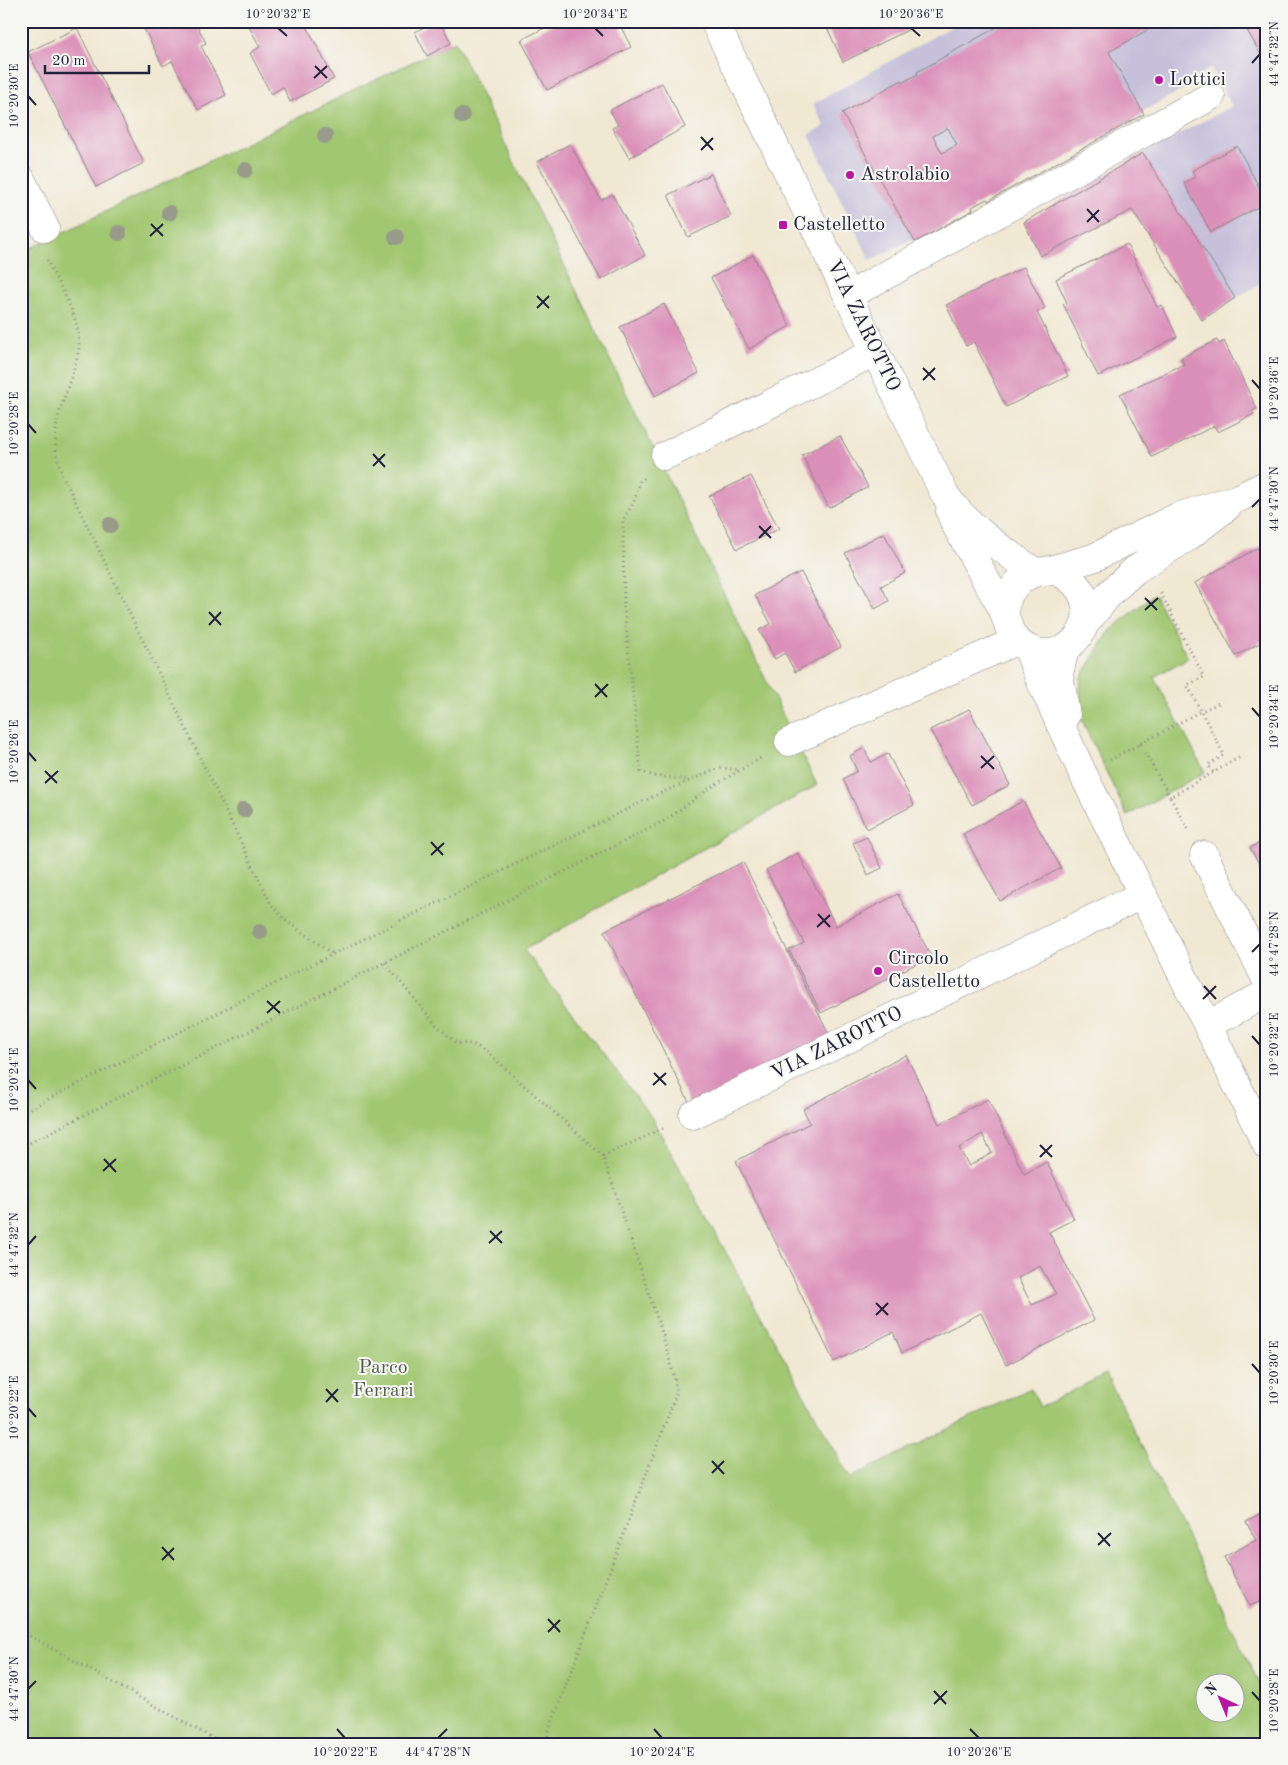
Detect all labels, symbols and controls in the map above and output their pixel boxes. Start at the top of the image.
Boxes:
text: 10°20'32"E [246,9,310,21]
text: 10°20'34"E [563,9,627,21]
text: 10°20'36"E [879,9,943,21]
text: 44°47'32"N [1269,21,1281,87]
scale bar [45,42,149,74]
text: 20 m [52,54,86,69]
text: 10°20'30"E [9,64,21,128]
place label: Lottici [1169,70,1226,90]
marker: Lottici [1153,74,1165,86]
place label: Astrolabio [860,165,950,185]
marker: Astrolabio [844,169,856,181]
place label: Castelletto [793,215,885,235]
marker: Castelletto [777,219,789,231]
street label: VIA ZAROTTO [823,257,903,395]
text: 10°20'36"E [1269,357,1281,421]
text: 10°20'28"E [9,392,21,456]
text: 44°47'30"N [1269,466,1281,532]
text: 10°20'34"E [1269,685,1281,749]
text: 10°20'26"E [9,720,21,784]
text: 44°47'28"N [1269,911,1281,977]
place label: Circolo Castelletto [888,949,980,992]
marker: Circolo Castelletto [872,965,884,977]
street label: VIA ZAROTTO [768,1004,906,1084]
text: 10°20'32"E [1269,1013,1281,1077]
text: 10°20'24"E [9,1048,21,1112]
text: 44°47'32"N [9,1212,21,1278]
text: 10°20'30"E [1269,1341,1281,1405]
park label: Parco Ferrari [352,1358,414,1401]
text: 10°20'22"E [9,1376,21,1440]
text: 44°47'30"N [9,1656,21,1722]
text: 10°20'28"E [1269,1669,1281,1733]
north arrow [1196,1672,1246,1722]
text: N [1203,1680,1221,1698]
text: 10°20'22"E [313,1747,377,1759]
text: 44°47'28"N [405,1747,471,1759]
text: 10°20'24"E [630,1747,694,1759]
text: 10°20'26"E [947,1747,1011,1759]

